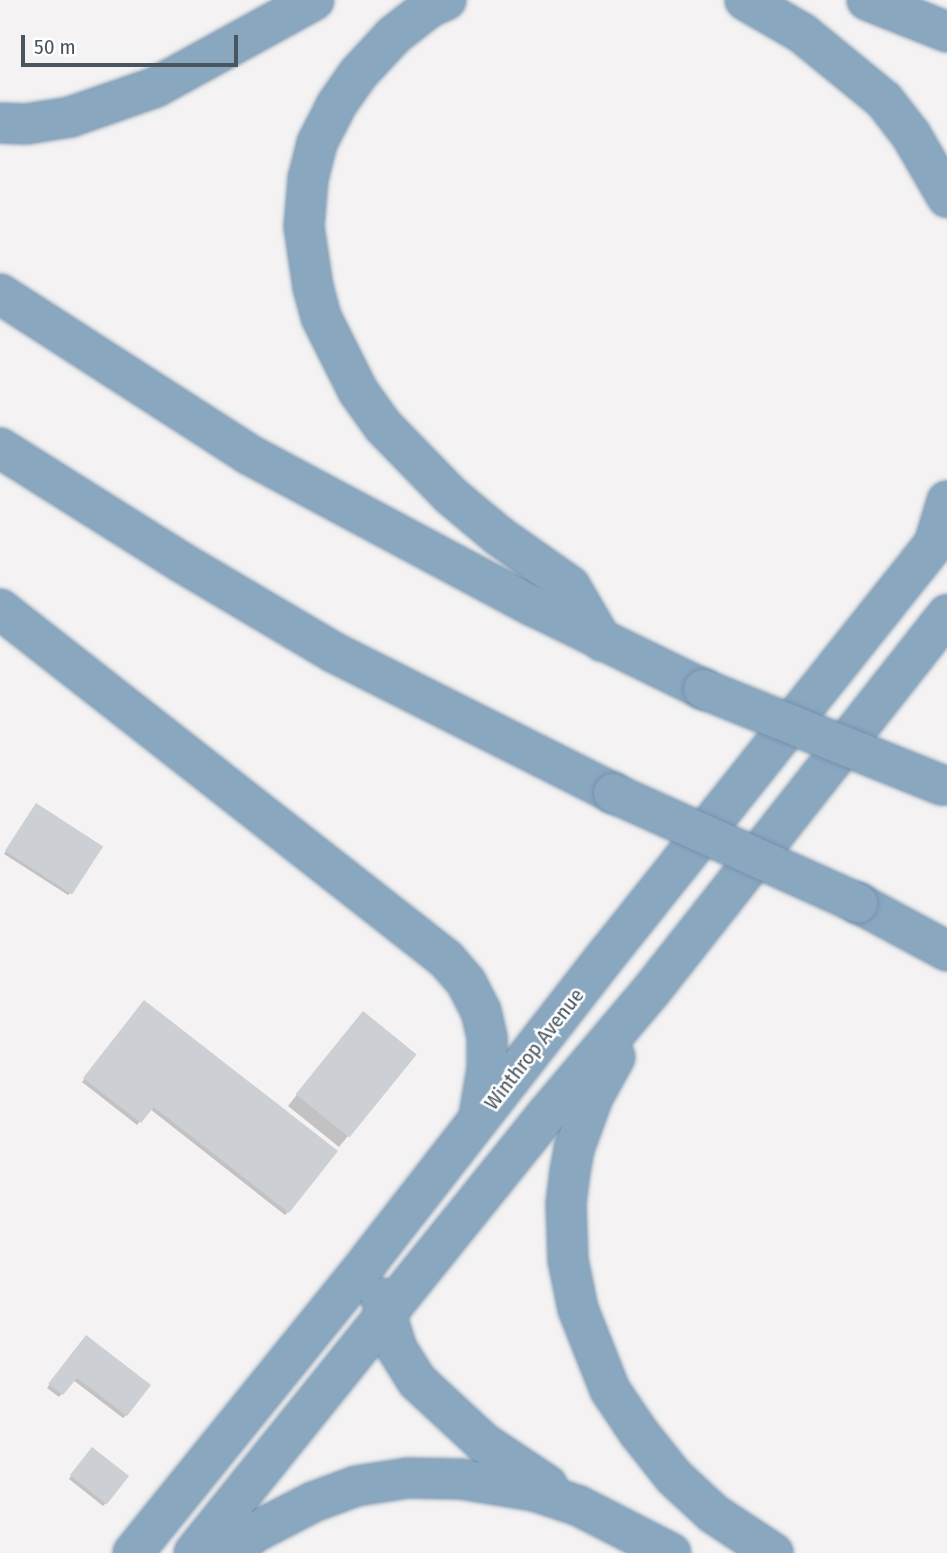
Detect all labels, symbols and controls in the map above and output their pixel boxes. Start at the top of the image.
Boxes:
scale bar [24,21,242,65]
text: 50 m [34,34,76,60]
street label: Winthrop Avenue [479,983,589,1115]

